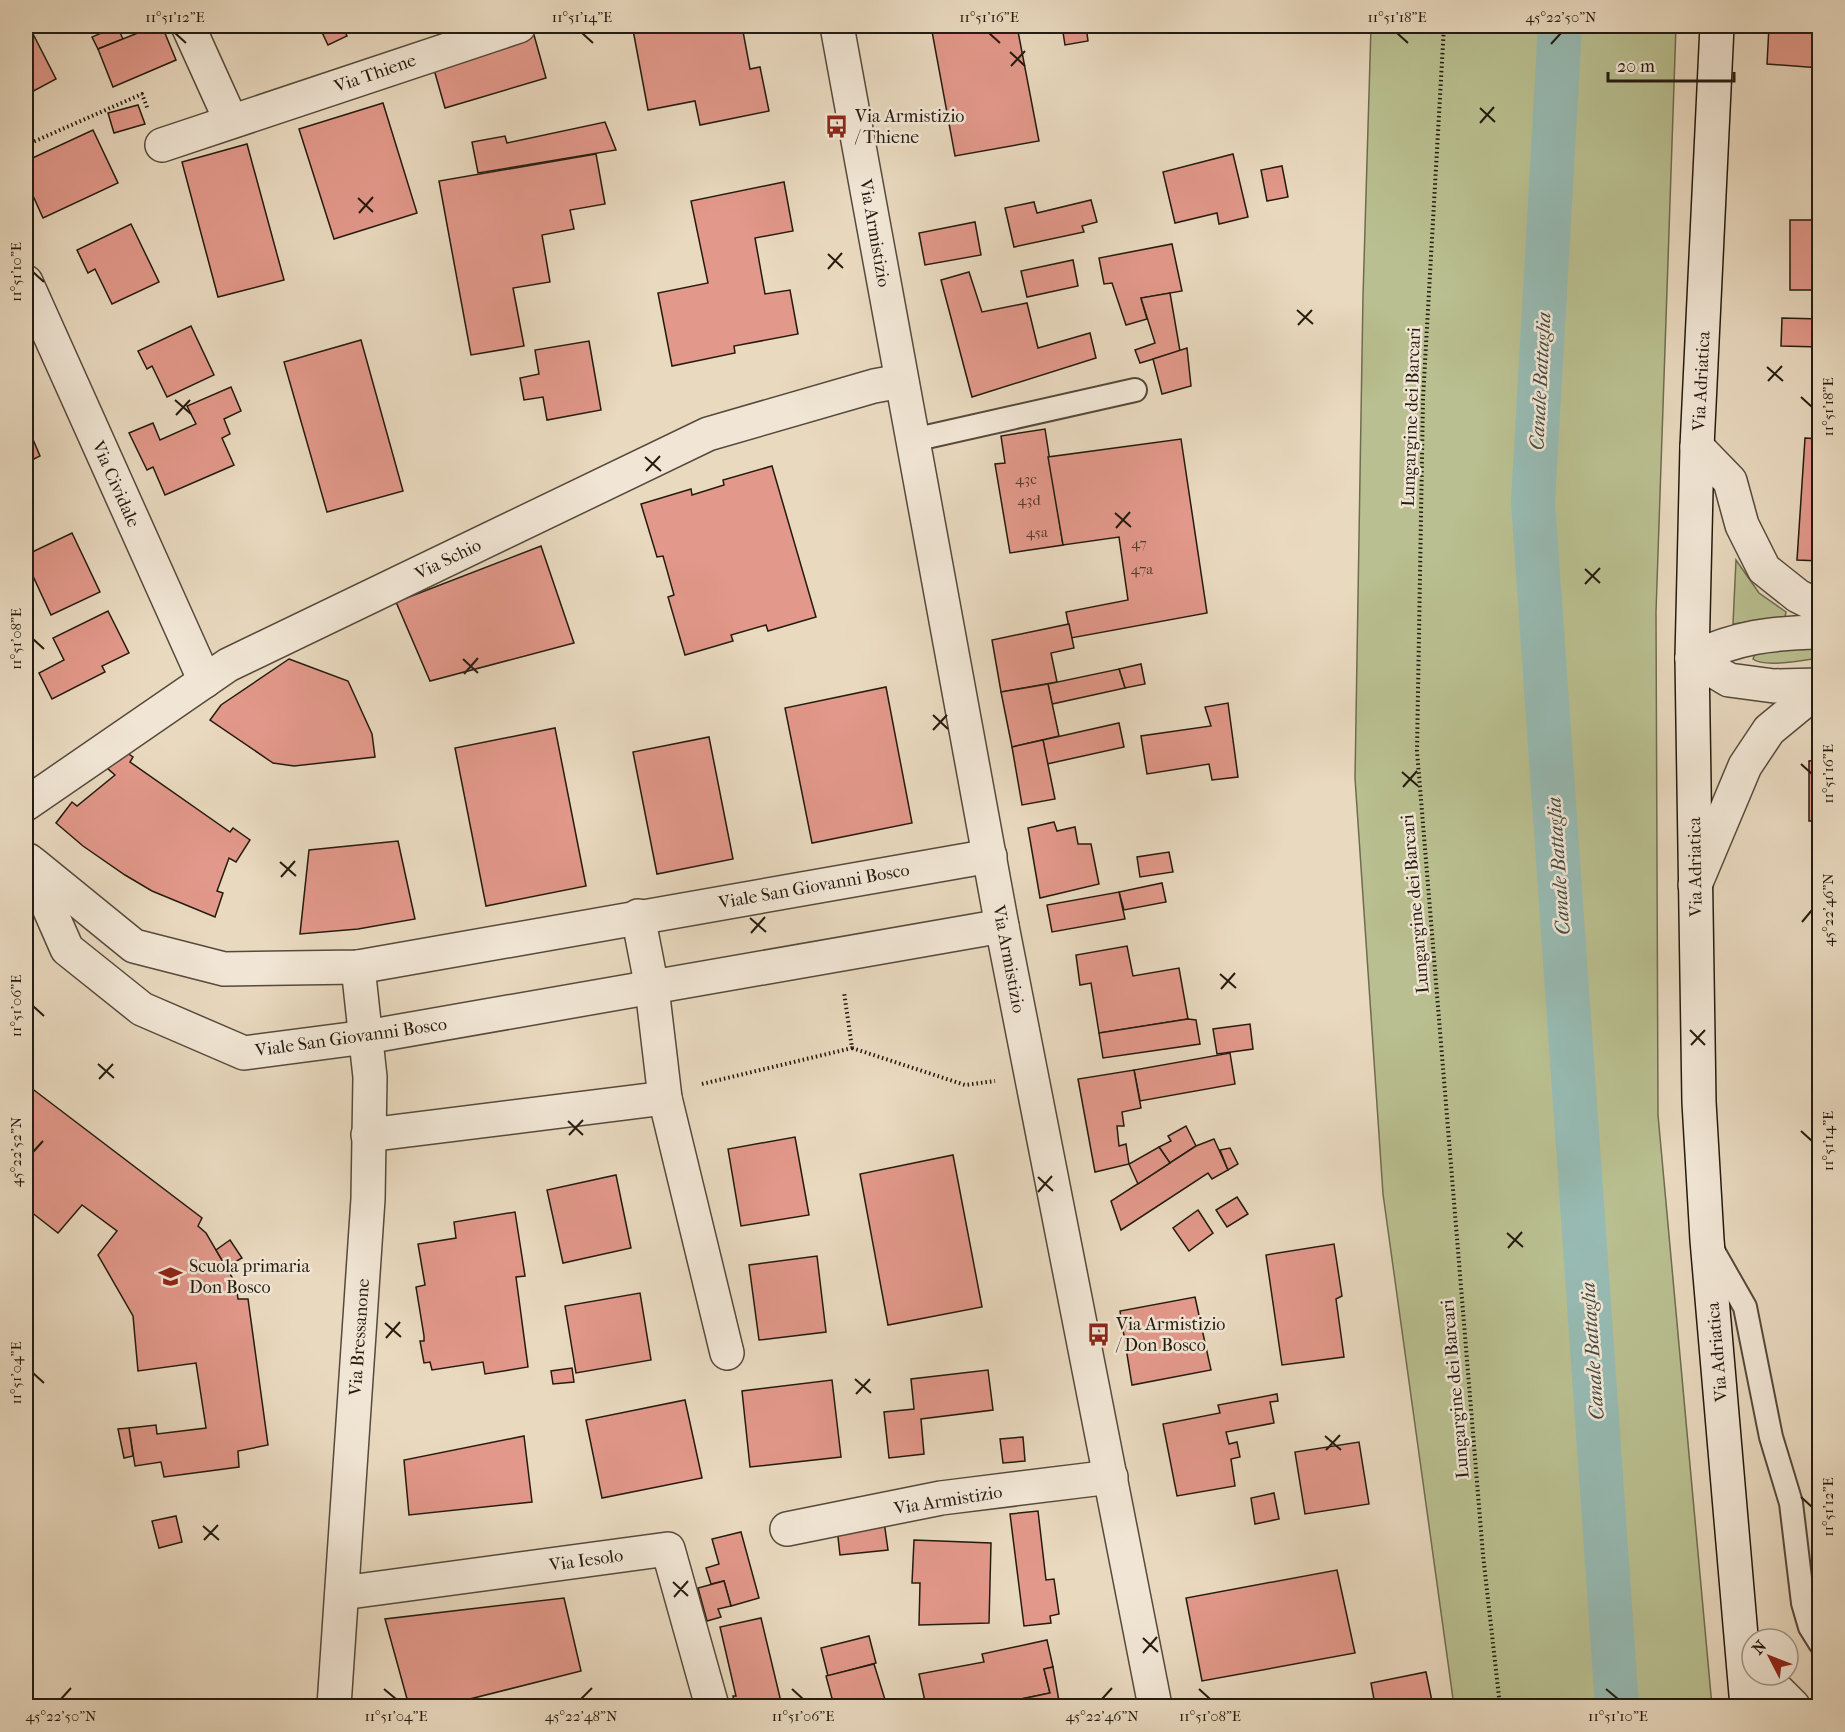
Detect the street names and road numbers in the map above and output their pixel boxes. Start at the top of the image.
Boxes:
street label: Via Thiene [331,50,419,98]
street label: Via Armistizio [854,176,894,289]
street label: Lungargine dei Barcari [1398,326,1425,507]
street label: Via Adriatica [1688,330,1715,432]
street label: Via Cividale [87,437,144,531]
street label: Via Schio [411,535,485,585]
street label: Lungargine dei Barcari [1397,813,1434,994]
street label: Via Adriatica [1684,816,1707,918]
street label: Viale San Giovanni Bosco [716,859,911,914]
street label: Via Armistizio [988,902,1029,1015]
street label: Viale San Giovanni Bosco [253,1014,448,1061]
street label: Via Bressanone [345,1278,374,1397]
street label: Lungargine dei Barcari [1437,1298,1474,1479]
street label: Via Adriatica [1703,1301,1732,1404]
street label: Via Armistizio [891,1482,1004,1520]
street label: Via Iesolo [547,1545,624,1576]

